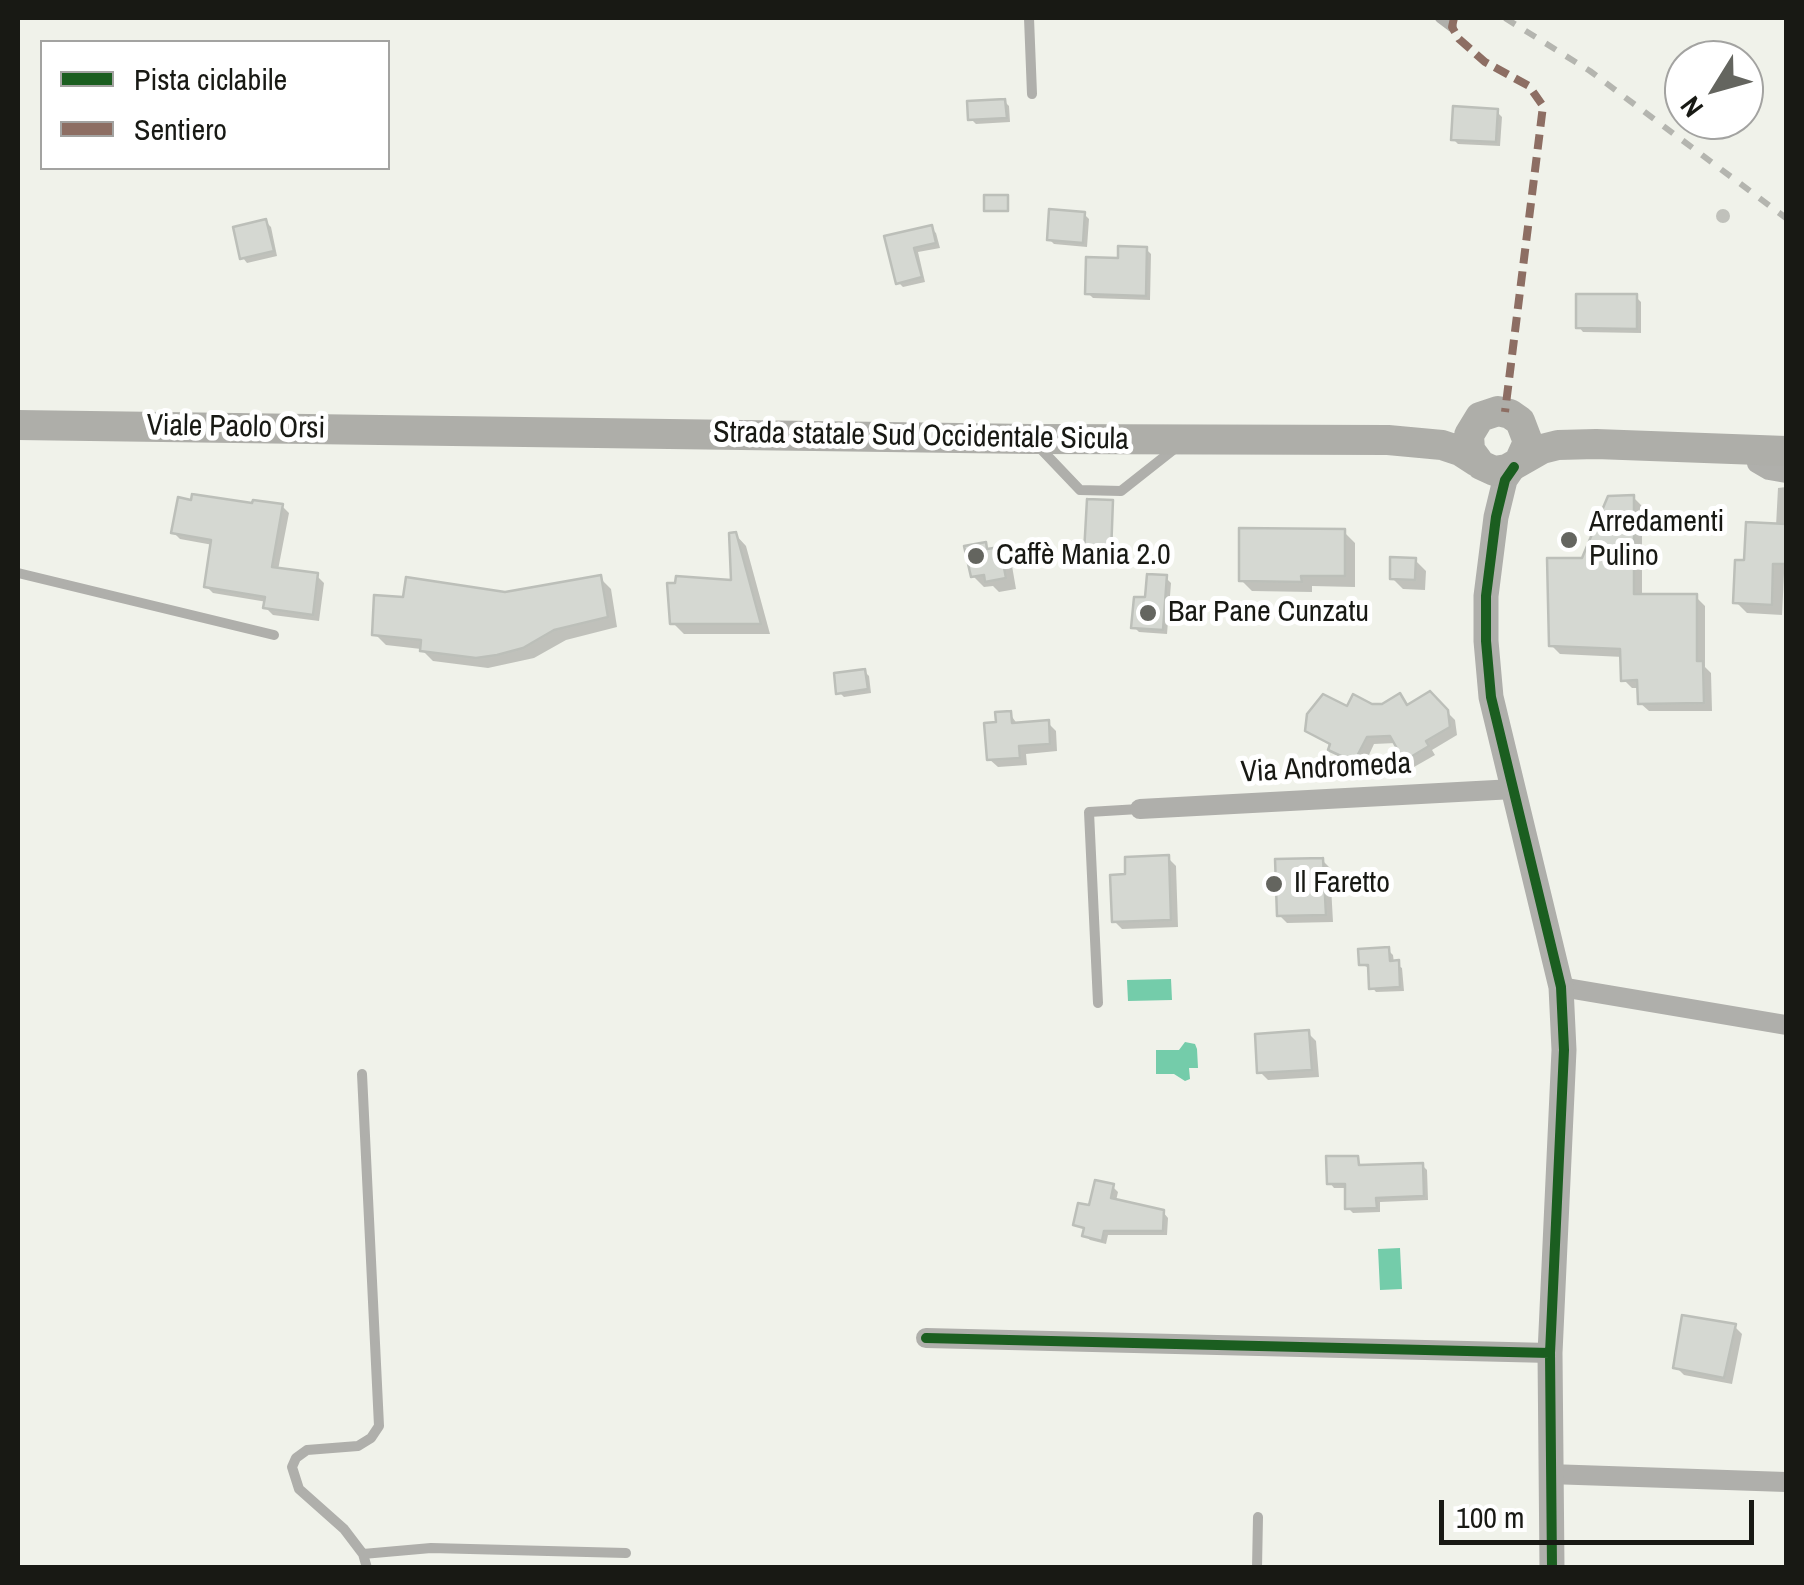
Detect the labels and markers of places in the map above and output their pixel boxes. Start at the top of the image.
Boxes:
place label: Arredamenti Pulino [1589,505,1724,576]
marker: Arredamenti Pulino [1558,529,1580,551]
place label: Caffè Mania 2.0 [996,538,1171,574]
marker: Caffè Mania 2.0 [965,545,987,567]
place label: Bar Pane Cunzatu [1168,595,1369,631]
marker: Bar Pane Cunzatu [1137,602,1159,624]
place label: Il Faretto [1294,866,1390,902]
marker: Il Faretto [1263,873,1285,895]

